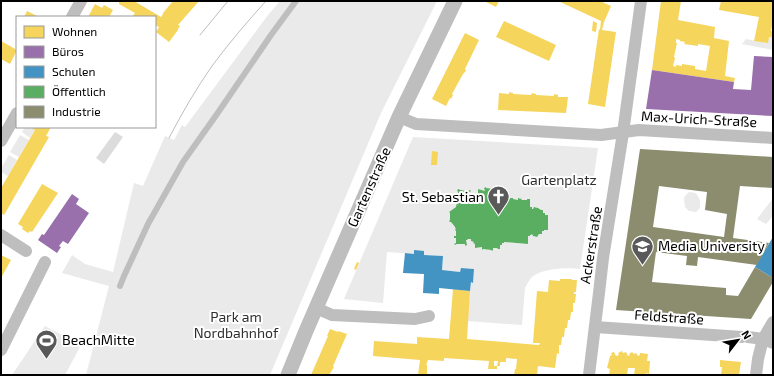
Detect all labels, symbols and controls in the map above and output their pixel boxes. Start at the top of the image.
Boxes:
legend [16,16,156,128]
text: Wohnen [52,24,97,38]
text: Büros [52,44,84,58]
text: Schulen [52,64,95,78]
text: Öffentlich [52,84,106,98]
text: Industrie [52,104,101,118]
street label: Max-Urich-Straße [641,107,758,130]
street label: Gartenstraße [343,144,394,229]
park label: Gartenplatz [521,171,597,188]
church icon: St. Sebastian [486,184,512,217]
place label: St. Sebastian [402,188,484,205]
street label: Ackerstraße [576,205,605,285]
school or university icon: Media University [630,233,656,266]
place label: Media University [658,237,765,254]
street label: Feldstraße [634,306,704,327]
park label: Park am Nordbahnhof [194,308,279,341]
north arrow [718,320,758,360]
sports icon: BeachMitte [34,327,60,360]
text: N [739,328,755,341]
place label: BeachMitte [62,331,135,348]

